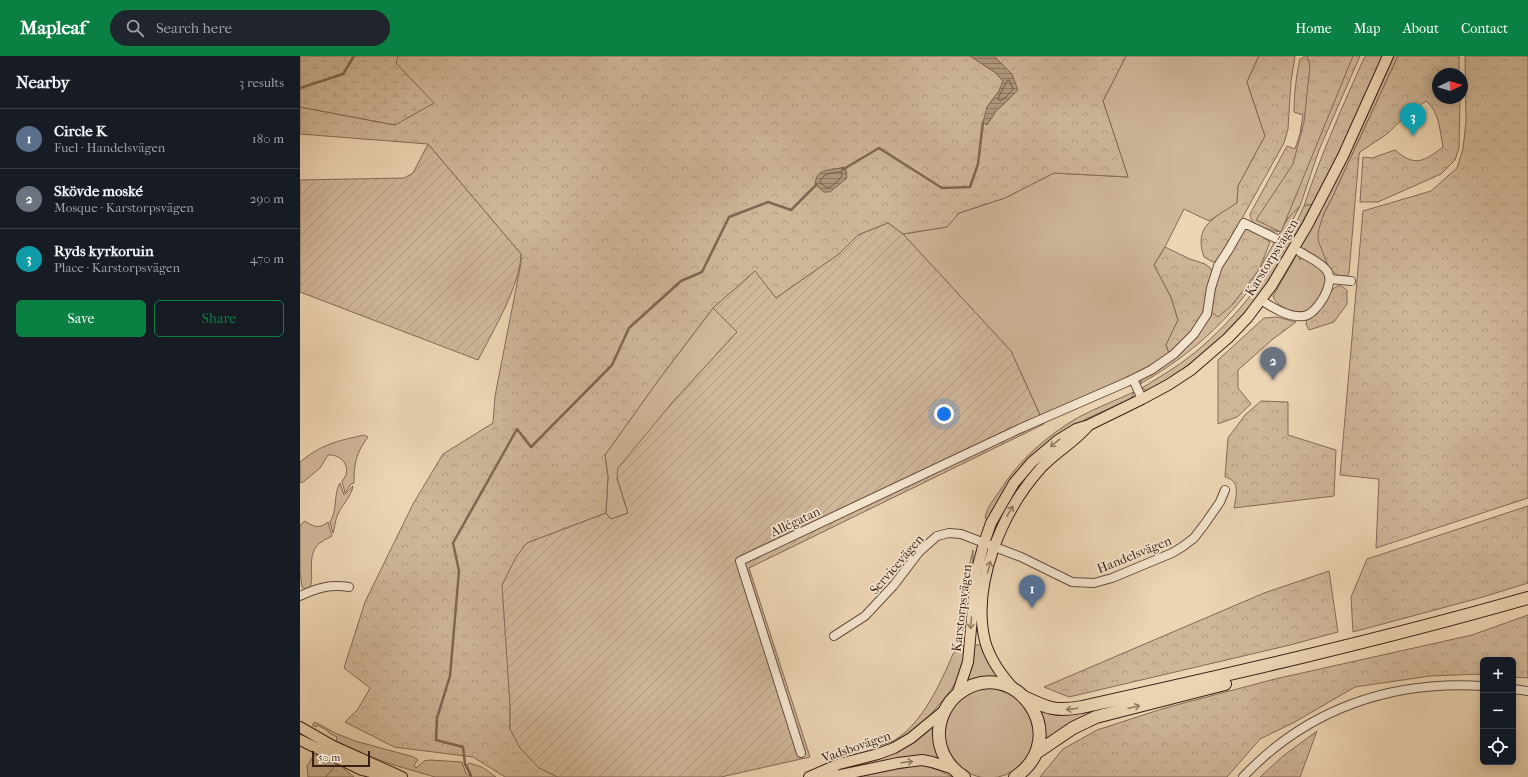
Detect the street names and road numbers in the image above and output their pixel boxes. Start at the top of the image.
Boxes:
street label: Karstorpsvägen [1242,216,1301,299]
street label: Allégatan [767,503,823,540]
street label: Servicevägen [866,531,927,597]
street label: Handelsvägen [1095,533,1174,576]
street label: Karstorpsvägen [949,563,974,653]
street label: Vadsbovägen [819,728,893,766]

